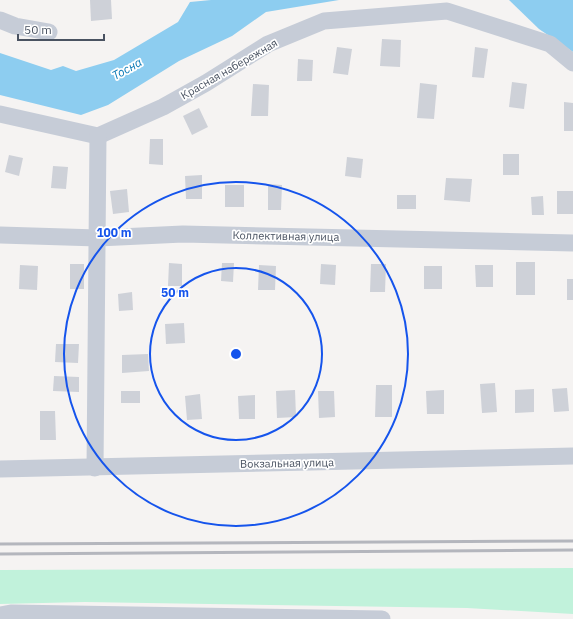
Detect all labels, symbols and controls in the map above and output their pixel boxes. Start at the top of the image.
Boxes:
scale bar [18,16,104,42]
text: 50 m [24,22,52,37]
street label: Красная набережная [178,36,280,102]
water label: Тосна [109,54,144,83]
text: 100 m [96,225,132,240]
street label: Коллективная улица [233,228,340,244]
text: 50 m [161,285,189,300]
centre of rings [229,347,243,361]
street label: Вокзальная улица [240,455,334,471]

